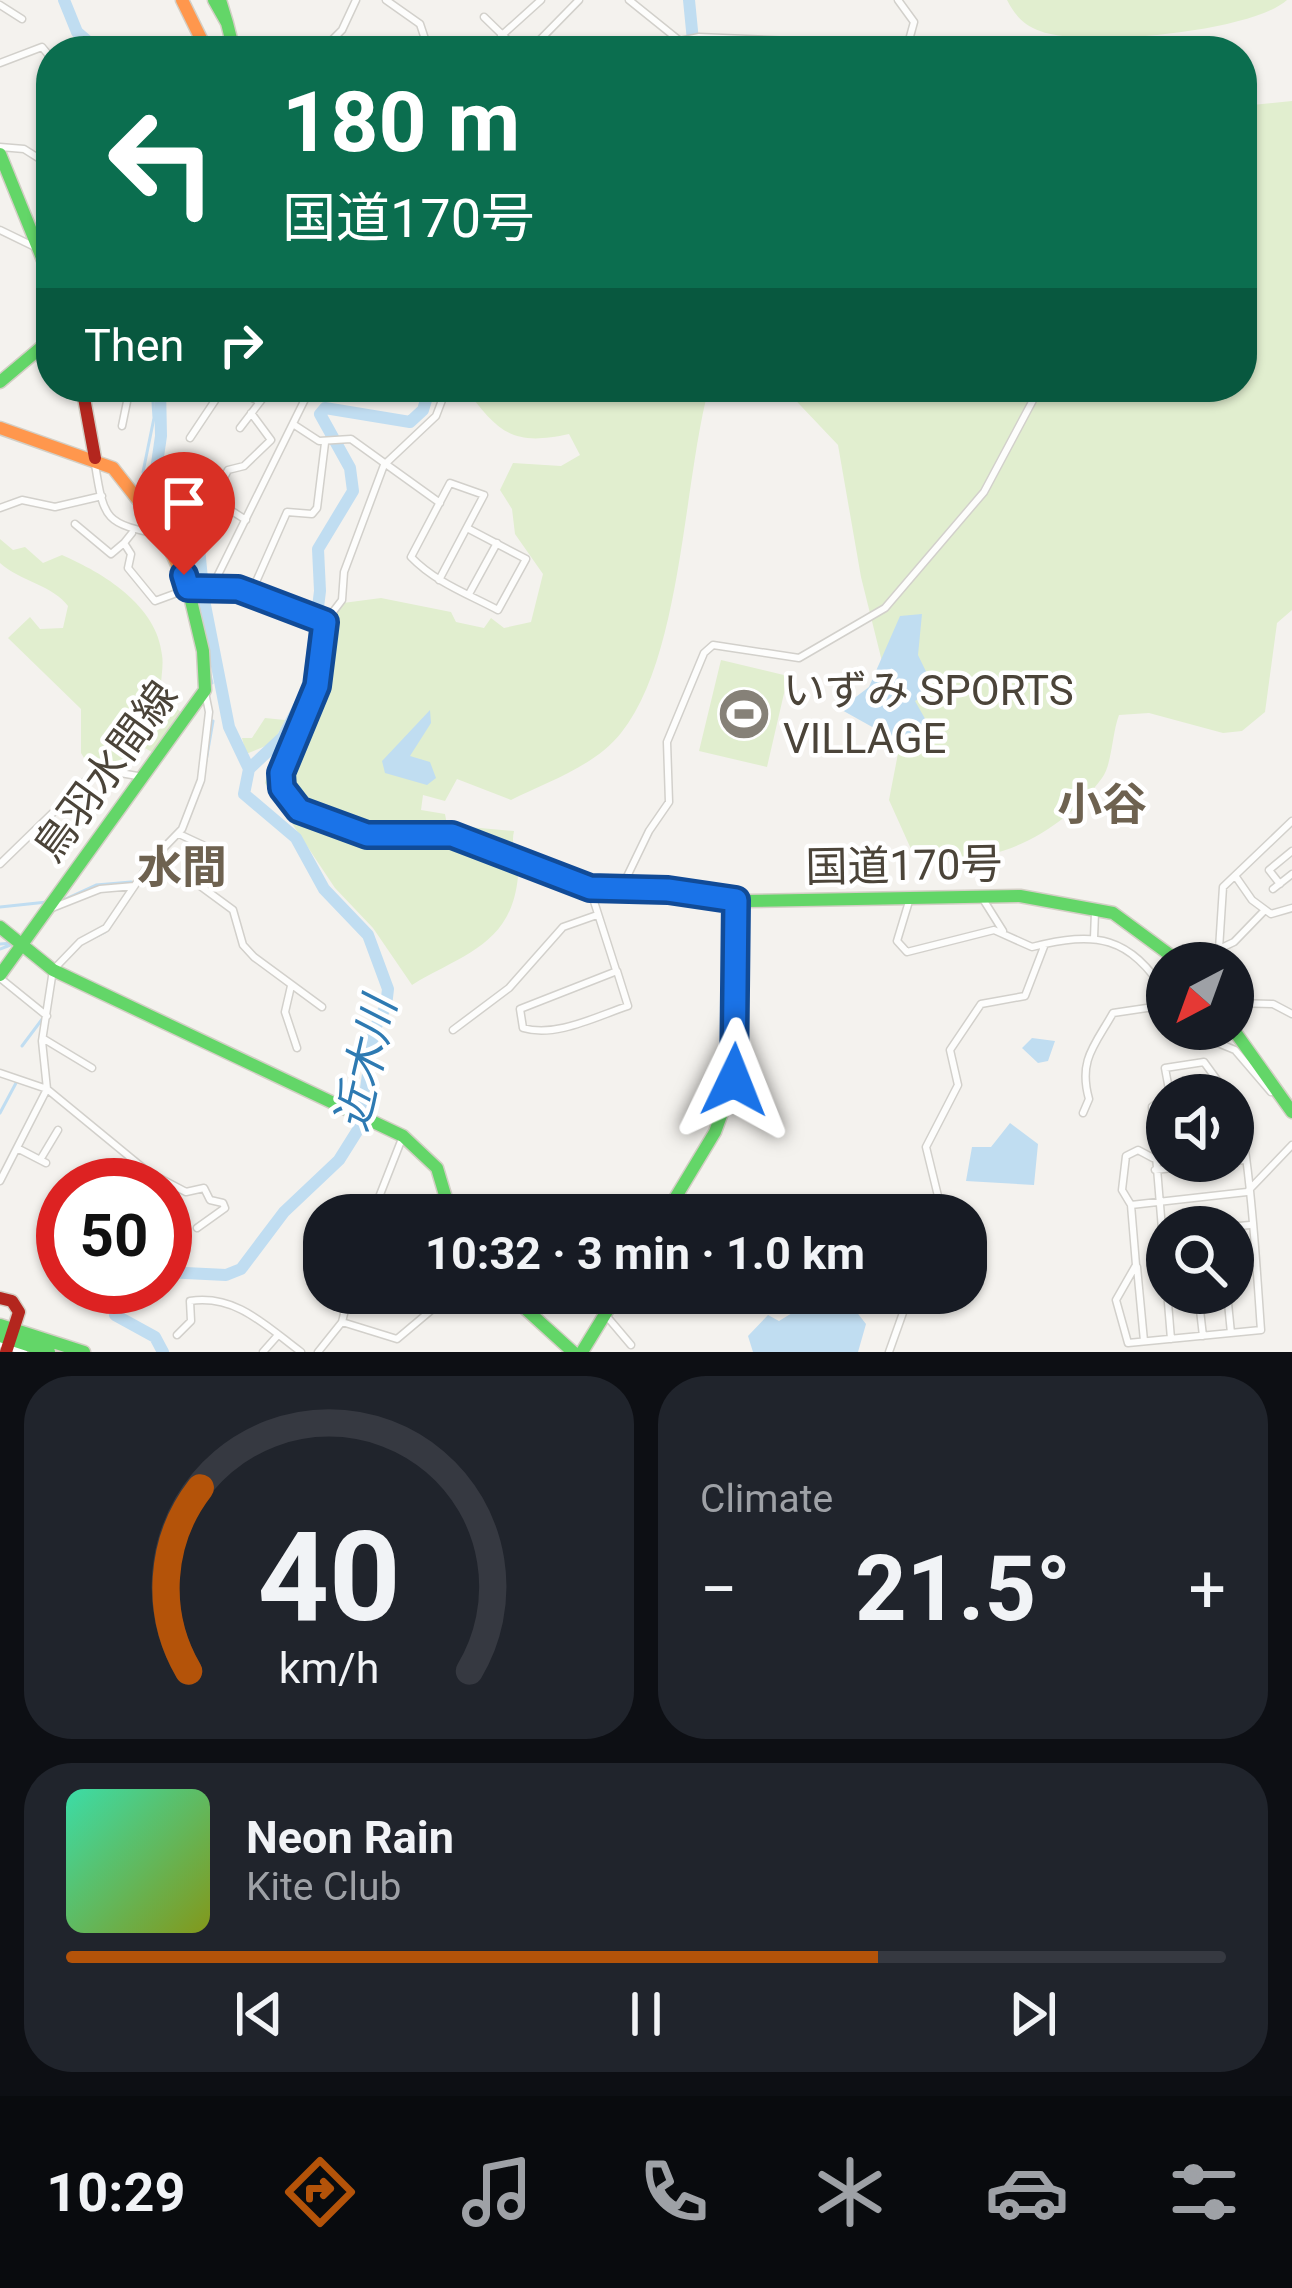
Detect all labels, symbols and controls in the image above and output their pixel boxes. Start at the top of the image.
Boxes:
text: 180 m [282,73,520,172]
icon: left [84,84,240,240]
text: 国道170号 [282,187,535,250]
icon: right [208,312,274,378]
text: Then [84,319,184,372]
pin [133,452,235,575]
icon: arrive [151,470,217,536]
place label: いずみ SPORTS VILLAGE [783,666,1074,763]
street label: 鳥羽水間線 [23,671,187,871]
sports icon: いずみ SPORTS VILLAGE [716,686,772,742]
district label: 小谷 [1057,778,1147,831]
street label: 国道170号 [805,839,1003,892]
district label: 水間 [137,840,227,894]
north arrow [1146,942,1254,1050]
map controls [1146,942,1254,1314]
water label: 近木川 [324,988,407,1136]
position arrow [671,1017,797,1143]
button: sound [1146,1074,1254,1182]
speed limit sign: 50 [36,1158,192,1314]
button: search [1146,1206,1254,1314]
text: 10:32 · 3 min · 1.0 km [425,1227,865,1280]
text: Climate [700,1476,833,1522]
text: 40 [257,1504,401,1650]
text: 21.5° [855,1537,1071,1642]
text: − [700,1551,738,1628]
text: + [1189,1551,1226,1628]
text: km/h [279,1642,379,1692]
text: Neon Rain [246,1811,454,1864]
text: Kite Club [246,1864,401,1910]
icon: previous [226,1981,292,2047]
icon: pause [613,1981,679,2047]
icon: next [1000,1981,1066,2047]
icon: directions [278,2150,362,2234]
icon: music [455,2150,539,2234]
icon: phone [632,2150,716,2234]
icon: climate [808,2150,892,2234]
icon: car [985,2150,1069,2234]
icon: filters [1162,2150,1246,2234]
text: 10:29 [46,2161,185,2224]

